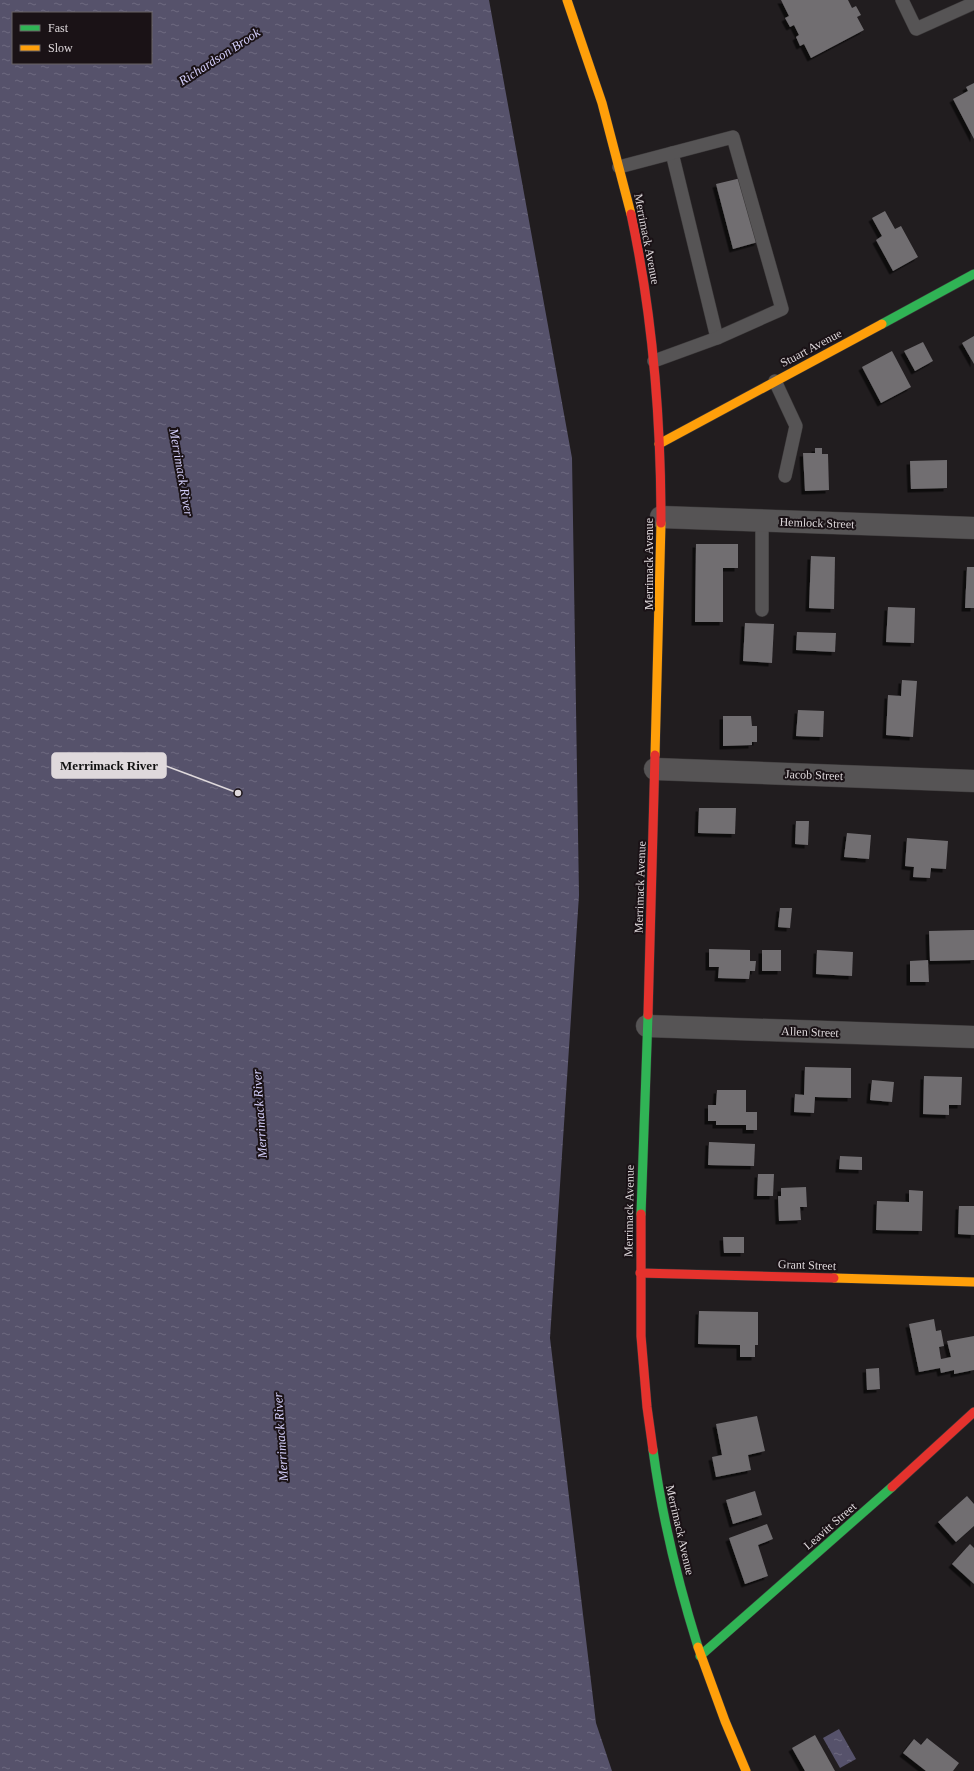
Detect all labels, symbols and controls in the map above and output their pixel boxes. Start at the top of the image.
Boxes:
legend [12,12,152,64]
text: Fast [48,21,69,35]
water label: Richardson Brook [175,24,263,89]
text: Slow [48,41,73,55]
street label: Merrimack Avenue [631,192,663,286]
street label: Stuart Avenue [778,326,844,370]
water label: Merrimack River [166,426,197,518]
street label: Hemlock Street [779,515,855,531]
street label: Merrimack Avenue [642,518,656,610]
callout: Merrimack River [52,753,166,778]
text: Merrimack River [60,758,158,773]
street label: Jacob Street [785,767,844,783]
street label: Merrimack Avenue [631,841,649,933]
street label: Allen Street [781,1024,840,1040]
water label: Merrimack River [249,1068,270,1160]
street label: Merrimack Avenue [621,1165,637,1257]
street label: Grant Street [778,1257,837,1273]
water label: Merrimack River [270,1391,291,1483]
street label: Merrimack Avenue [663,1484,697,1576]
street label: Leavitt Street [801,1499,860,1553]

